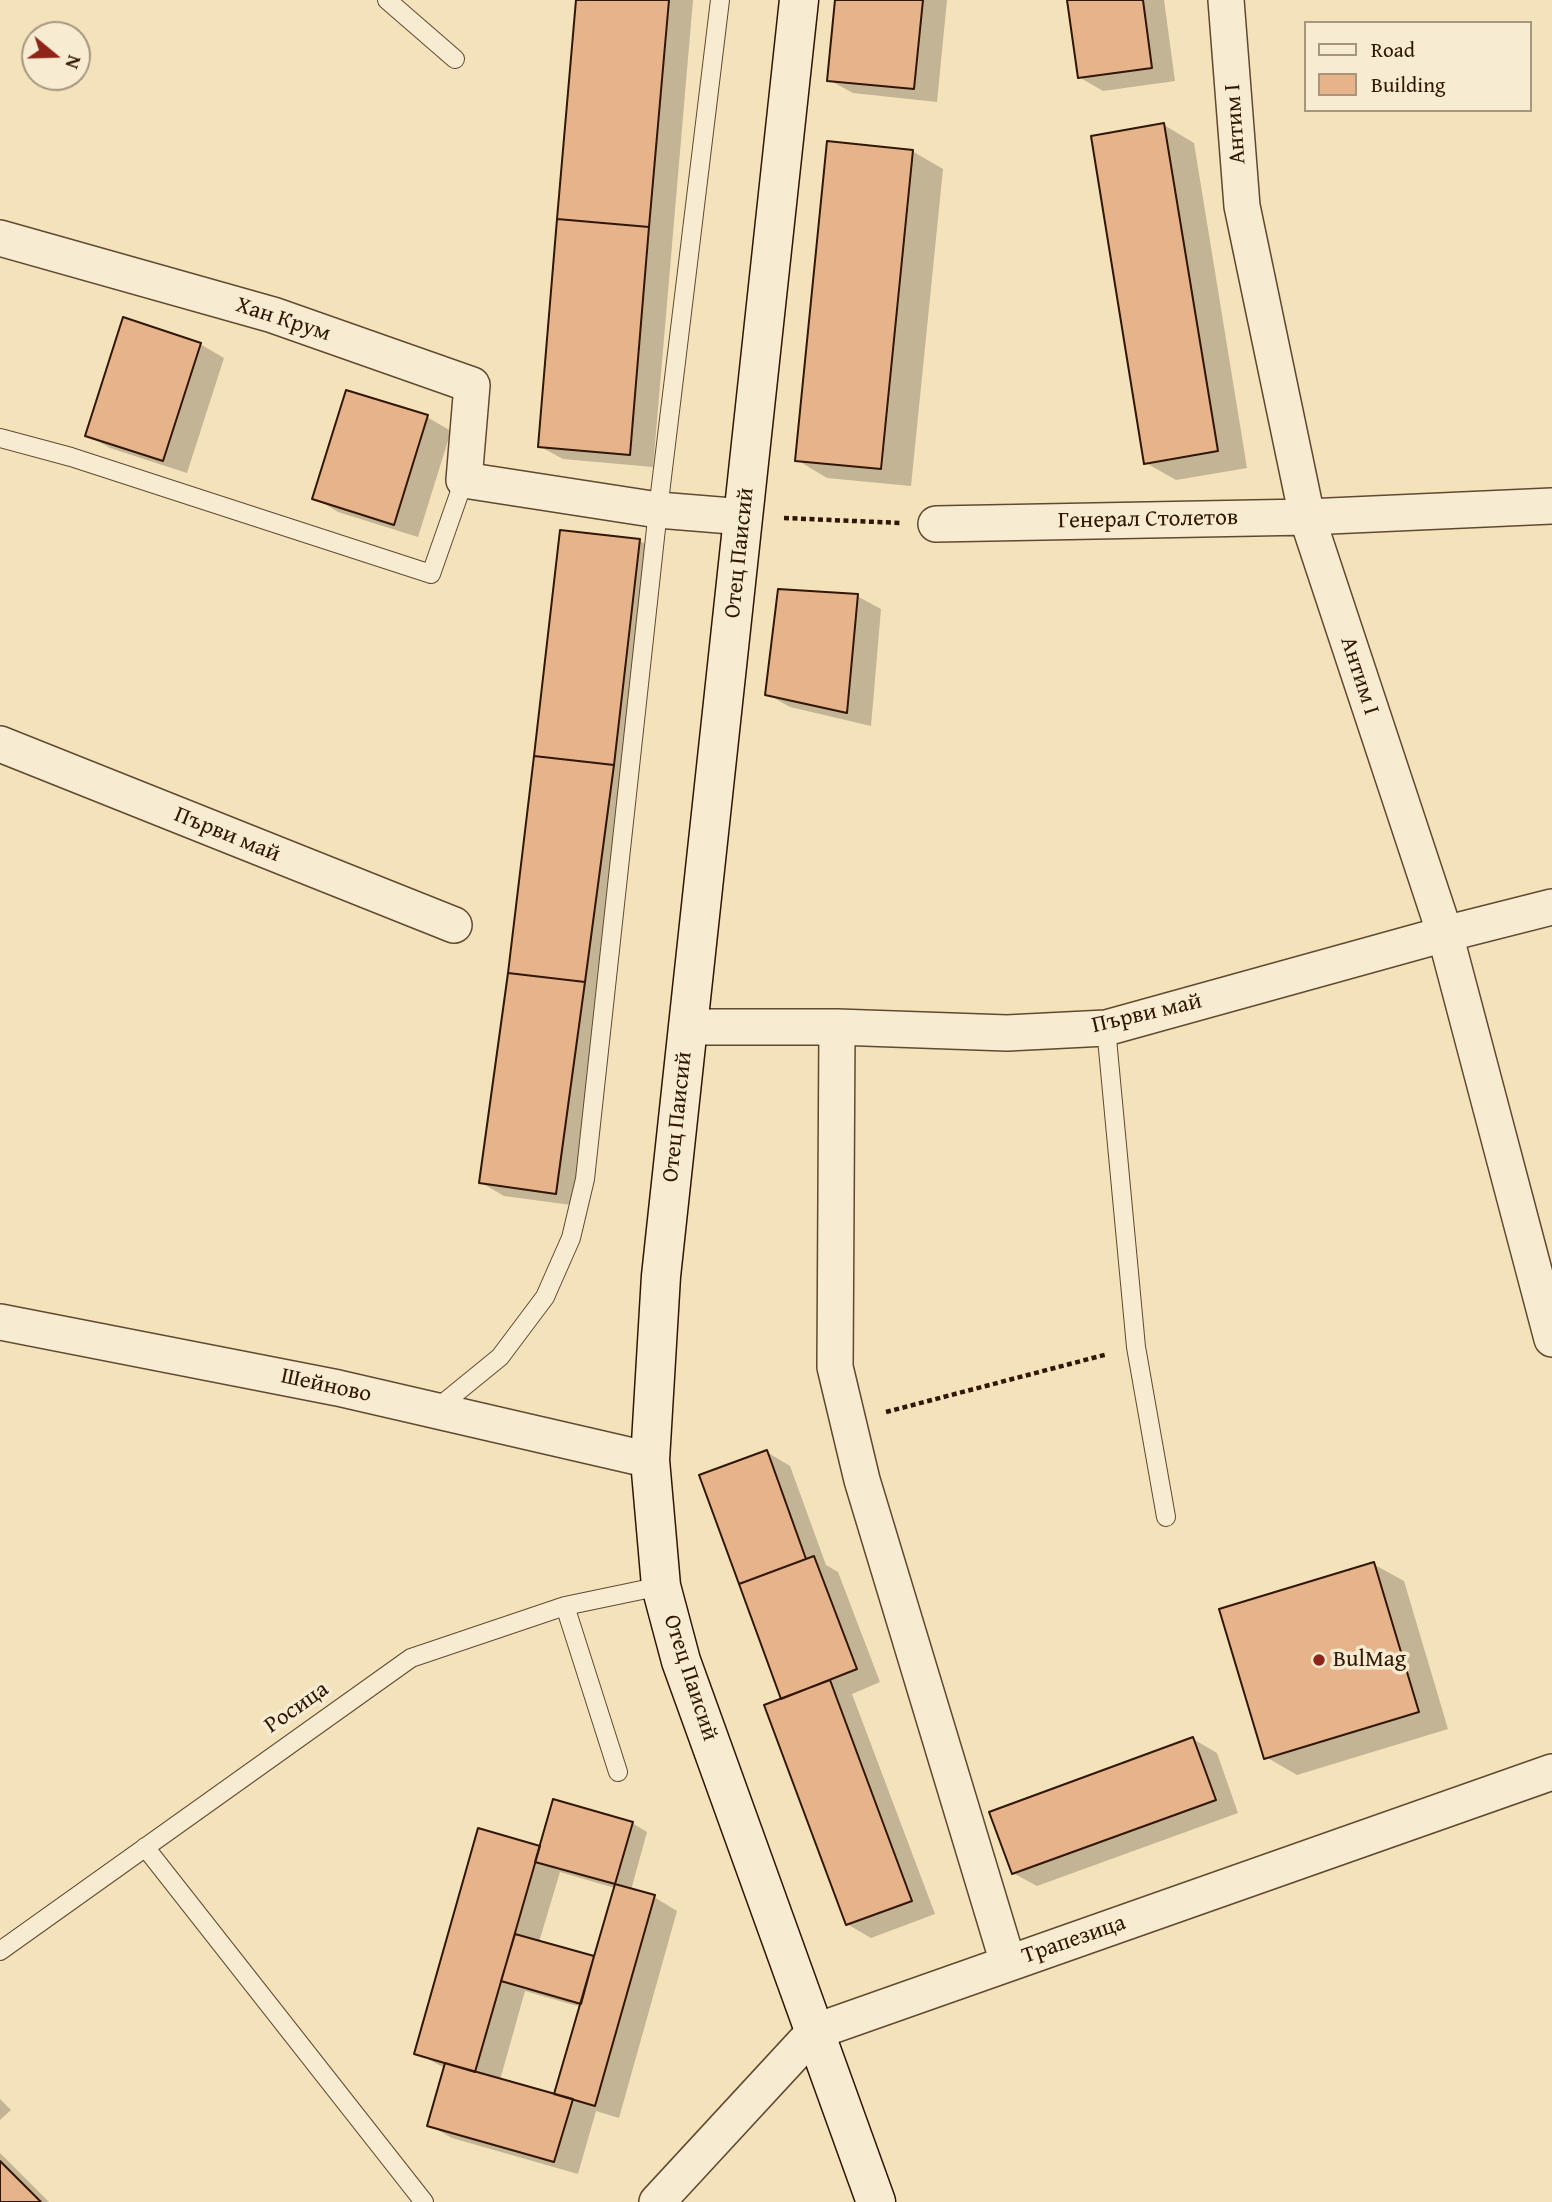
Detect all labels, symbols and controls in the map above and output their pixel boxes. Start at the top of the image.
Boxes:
north arrow [21,21,91,91]
legend [1304,21,1531,112]
text: Road [1371,34,1415,65]
text: N [59,52,89,73]
text: Building [1371,69,1445,100]
street label: Антим I [1219,83,1253,165]
street label: Хан Крум [232,292,334,348]
street label: Отец Паисий [719,486,761,620]
street label: Генерал Столетов [1058,505,1238,535]
street label: Антим I [1333,633,1385,719]
street label: Първи май [170,801,284,869]
street label: Първи май [1089,988,1205,1040]
street label: Отец Паисий [657,1050,699,1184]
street label: Шейново [278,1363,374,1409]
street label: Отец Паисий [657,1611,723,1745]
place label: BulMag [1333,1646,1406,1674]
marker: BulMag [1311,1652,1327,1668]
street label: Росица [260,1676,334,1740]
street label: Трапезица [1019,1909,1129,1971]

